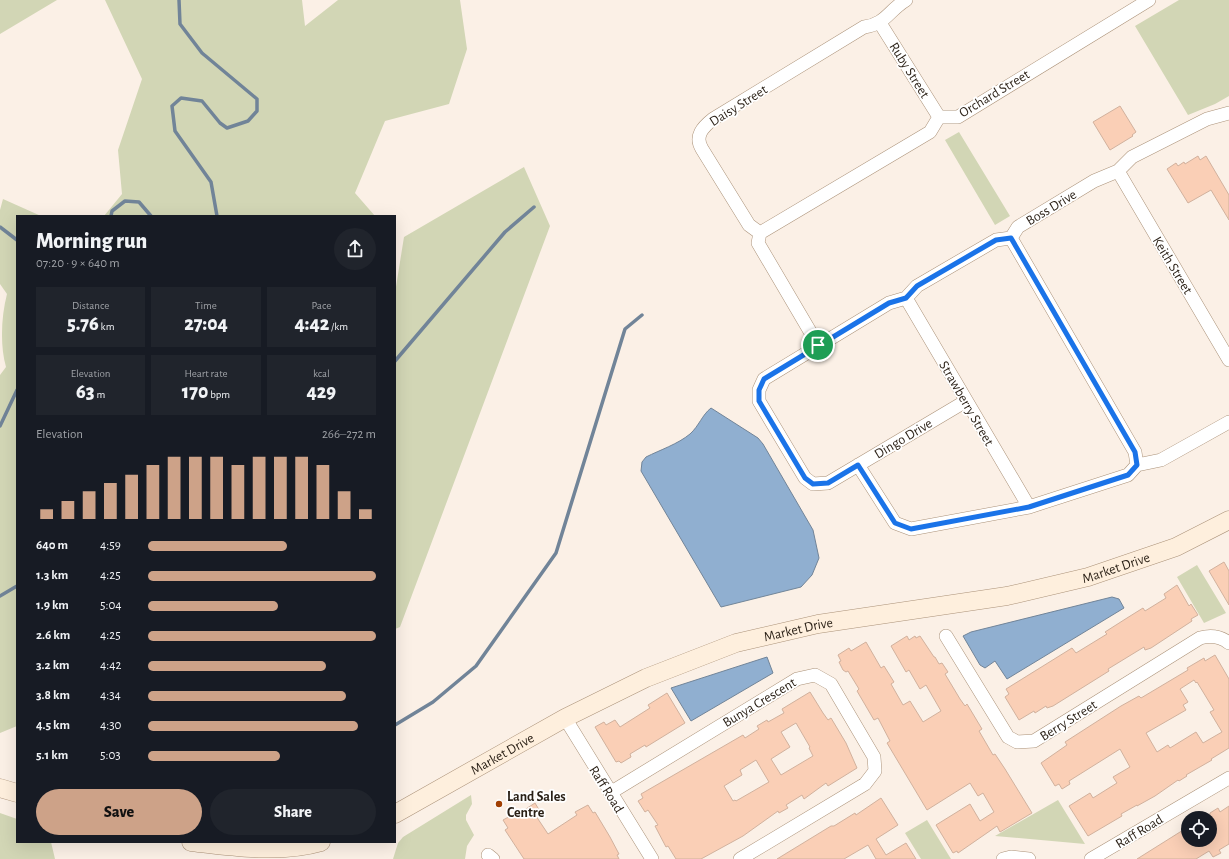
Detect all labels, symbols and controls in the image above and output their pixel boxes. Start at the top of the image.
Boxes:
street label: Ruby Street [887,40,932,101]
street label: Orchard Street [957,67,1033,120]
street label: Daisy Street [707,82,770,129]
street label: Boss Drive [1024,187,1079,228]
button: share [334,228,376,270]
text: Morning run [36,230,147,252]
street label: Keith Street [1150,234,1195,297]
text: 07:20 · 9 × 640 m [36,257,120,270]
text: Distance [72,300,109,311]
text: Time [195,300,217,311]
text: Pace [311,300,331,311]
text: 5.76 [67,314,99,334]
text: 27:04 [184,314,228,334]
text: 4:42 [295,314,329,334]
text: km [99,321,114,332]
text: /km [329,321,348,332]
pin [801,328,835,362]
icon: arrive [807,334,829,356]
street label: Strawberry Street [936,359,996,449]
text: Elevation [71,368,111,379]
text: Heart rate [184,368,228,379]
text: kcal [313,368,330,379]
text: 63 [76,382,95,402]
text: 170 [182,382,208,402]
text: 429 [307,382,336,402]
text: m [95,389,105,400]
text: bpm [208,389,230,400]
street label: Dingo Drive [872,416,935,462]
text: Elevation [36,428,83,441]
text: 266–272 m [322,428,376,441]
text: 640 m [36,539,68,552]
text: 4:59 [100,539,121,552]
street label: Market Drive [1081,550,1152,586]
text: 1.3 km [36,569,68,582]
text: 4:25 [100,569,121,582]
text: 1.9 km [36,599,69,612]
text: 5:04 [100,599,122,612]
street label: Market Drive [763,616,834,644]
text: 2.6 km [36,629,70,642]
text: 4:25 [100,629,121,642]
text: 3.2 km [36,659,70,672]
text: 4:42 [100,659,121,672]
street label: Bunya Crescent [720,675,799,730]
text: 3.8 km [36,689,70,702]
text: 4:34 [100,689,121,702]
street label: Berry Street [1038,698,1100,744]
text: 4.5 km [36,719,70,732]
text: 4:30 [100,719,121,732]
street label: Market Drive [469,731,537,778]
text: 5.1 km [36,749,68,762]
text: 5:03 [100,749,121,762]
street label: Raff Road [586,764,626,815]
button: Save [36,789,202,835]
button: Share [210,789,376,835]
place label: Land Sales Centre [507,790,566,820]
marker: Land Sales Centre [494,799,504,809]
map controls [1181,811,1217,847]
button: locate [1181,811,1217,847]
street label: Raff Road [1113,812,1166,851]

